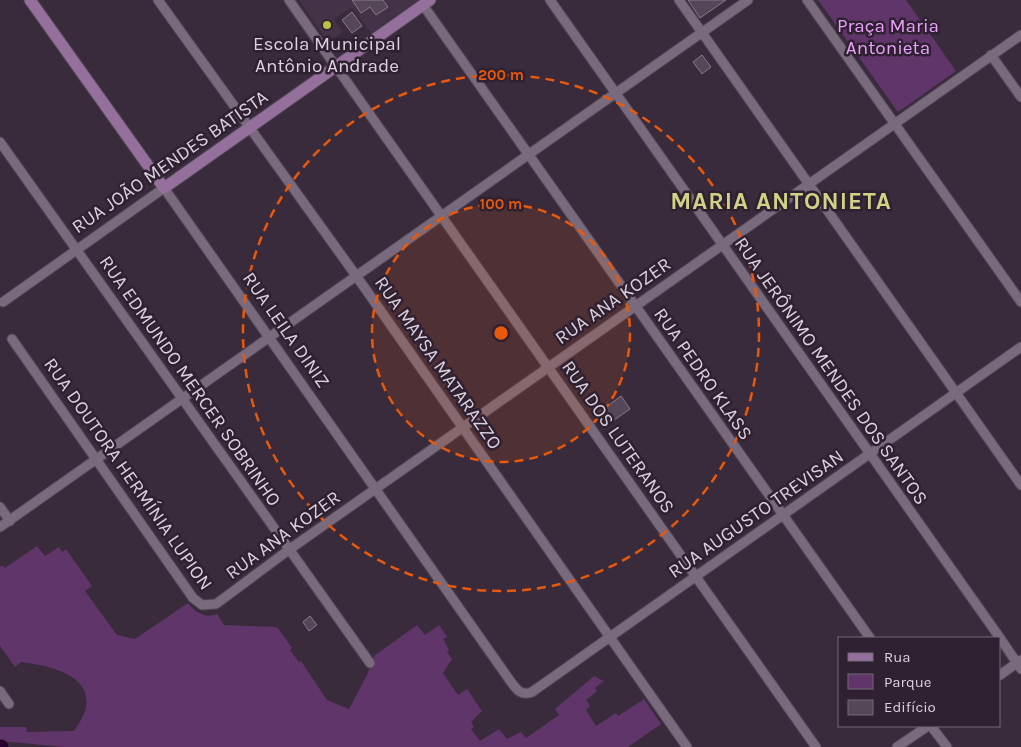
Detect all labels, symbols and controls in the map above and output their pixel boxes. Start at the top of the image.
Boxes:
park label: Praça Maria Antonieta [837,15,939,59]
marker: Escola Municipal Antônio Andrade [321,19,333,31]
place label: Escola Municipal Antônio Andrade [253,33,401,77]
text: 200 m [478,66,524,84]
street label: RUA JOÃO MENDES BATISTA [68,86,272,238]
district label: MARIA ANTONIETA [670,187,892,215]
text: 100 m [480,195,522,213]
street label: RUA JERÔNIMO MENDES DOS SANTOS [730,233,932,509]
street label: RUA EDMUNDO MERCER SOBRINHO [95,251,285,511]
street label: RUA ANA KOZER [551,253,675,349]
street label: RUA LEILA DINIZ [238,268,334,392]
street label: RUA MAYSA MATARAZZO [370,272,506,454]
street label: RUA PEDRO KLASS [649,304,757,444]
centre of rings [492,324,510,342]
street label: RUA DOUTORA HERMÍNIA LUPION [39,353,218,594]
street label: RUA DOS LUTERANOS [557,357,679,517]
street label: RUA AUGUSTO TREVISAN [664,445,848,583]
street label: RUA ANA KOZER [221,486,345,584]
legend [838,637,1001,727]
text: Rua [884,648,911,666]
text: Parque [884,673,932,691]
text: Edifício [884,698,936,716]

